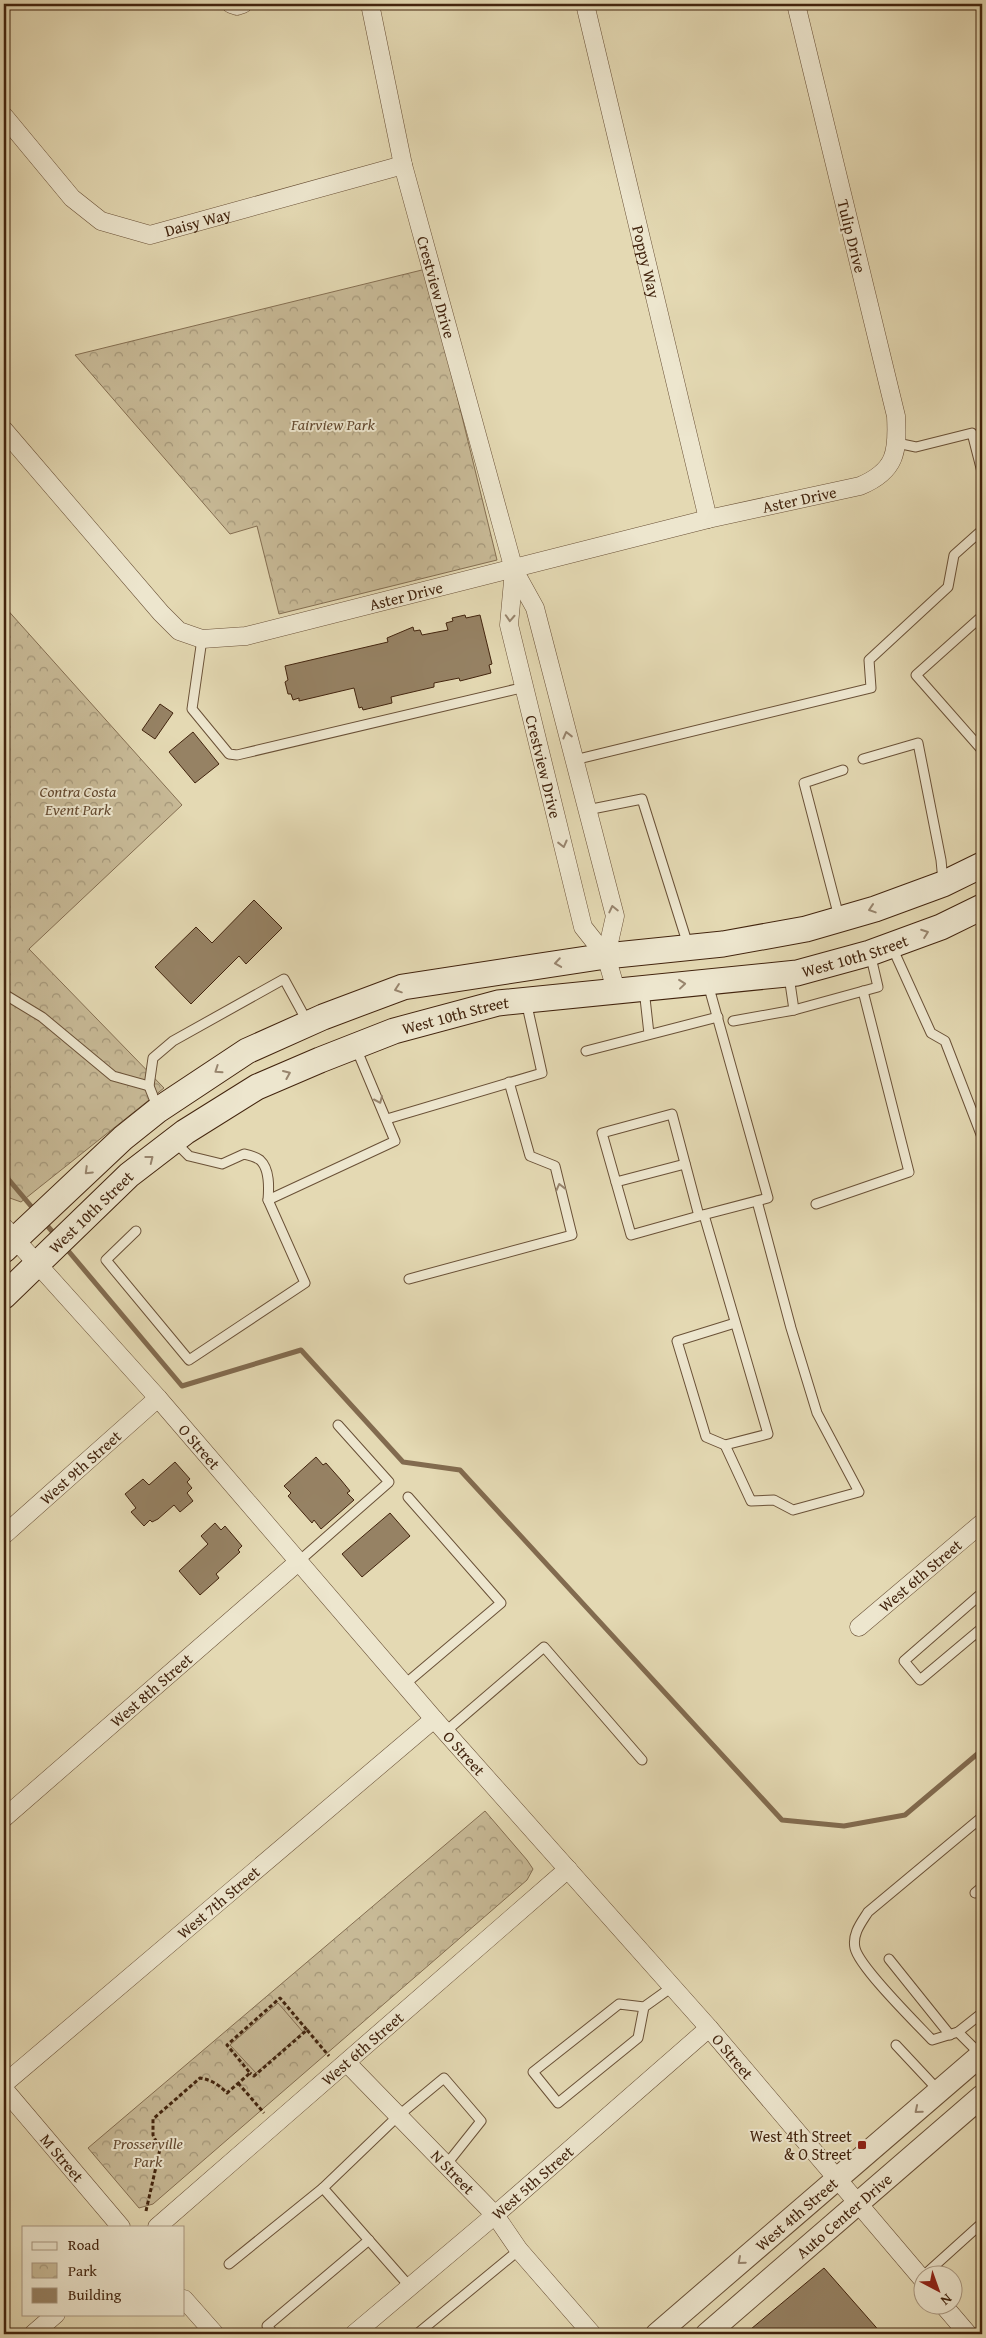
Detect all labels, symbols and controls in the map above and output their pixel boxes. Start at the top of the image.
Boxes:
street label: Tulip Drive [831,197,873,275]
street label: Daisy Way [162,201,234,242]
street label: Poppy Way [626,223,667,301]
street label: Crestview Drive [411,233,462,341]
park label: Fairview Park [290,412,376,436]
street label: Aster Drive [760,479,839,519]
street label: Aster Drive [366,575,445,616]
one-way arrow [505,614,516,622]
street label: Crestview Drive [519,713,568,821]
one-way arrow [562,730,573,739]
park label: Contra Costa Event Park [40,779,117,821]
one-way arrow [557,840,568,849]
one-way arrow [608,904,619,913]
one-way arrow [869,904,877,914]
street label: West 10th Street [799,928,912,983]
one-way arrow [920,929,929,939]
one-way arrow [554,957,562,968]
one-way arrow [678,979,686,990]
one-way arrow [394,983,402,993]
street label: West 10th Street [399,990,510,1040]
one-way arrow [215,1064,224,1073]
one-way arrow [282,1069,291,1080]
one-way arrow [372,1095,383,1104]
one-way arrow [144,1157,153,1165]
street label: West 10th Street [43,1165,139,1259]
one-way arrow [85,1165,94,1174]
one-way arrow [555,1183,566,1192]
street label: O Street [173,1418,226,1475]
street label: West 9th Street [34,1424,127,1510]
street label: West 6th Street [873,1533,967,1618]
street label: West 8th Street [105,1647,198,1733]
street label: O Street [437,1725,491,1781]
street label: West 7th Street [171,1860,265,1944]
street label: West 6th Street [316,2005,409,2091]
street label: O Street [706,2028,760,2085]
one-way arrow [914,2104,923,2113]
place label: West 4th Street & O Street [750,2124,852,2166]
street label: M Street [35,2128,90,2187]
park label: Prosserville Park [112,2131,184,2173]
street label: West 5th Street [486,2139,579,2225]
marker: West 4th Street & O Street [856,2139,868,2151]
street label: N Street [425,2144,481,2200]
street label: Auto Center Drive [791,2167,897,2264]
street label: West 4th Street [750,2171,843,2256]
legend [22,2226,185,2316]
text: Road [68,2234,99,2255]
one-way arrow [738,2255,747,2264]
text: Park [68,2260,97,2281]
north arrow [914,2266,964,2316]
text: Building [68,2284,122,2305]
text: N [936,2289,957,2311]

